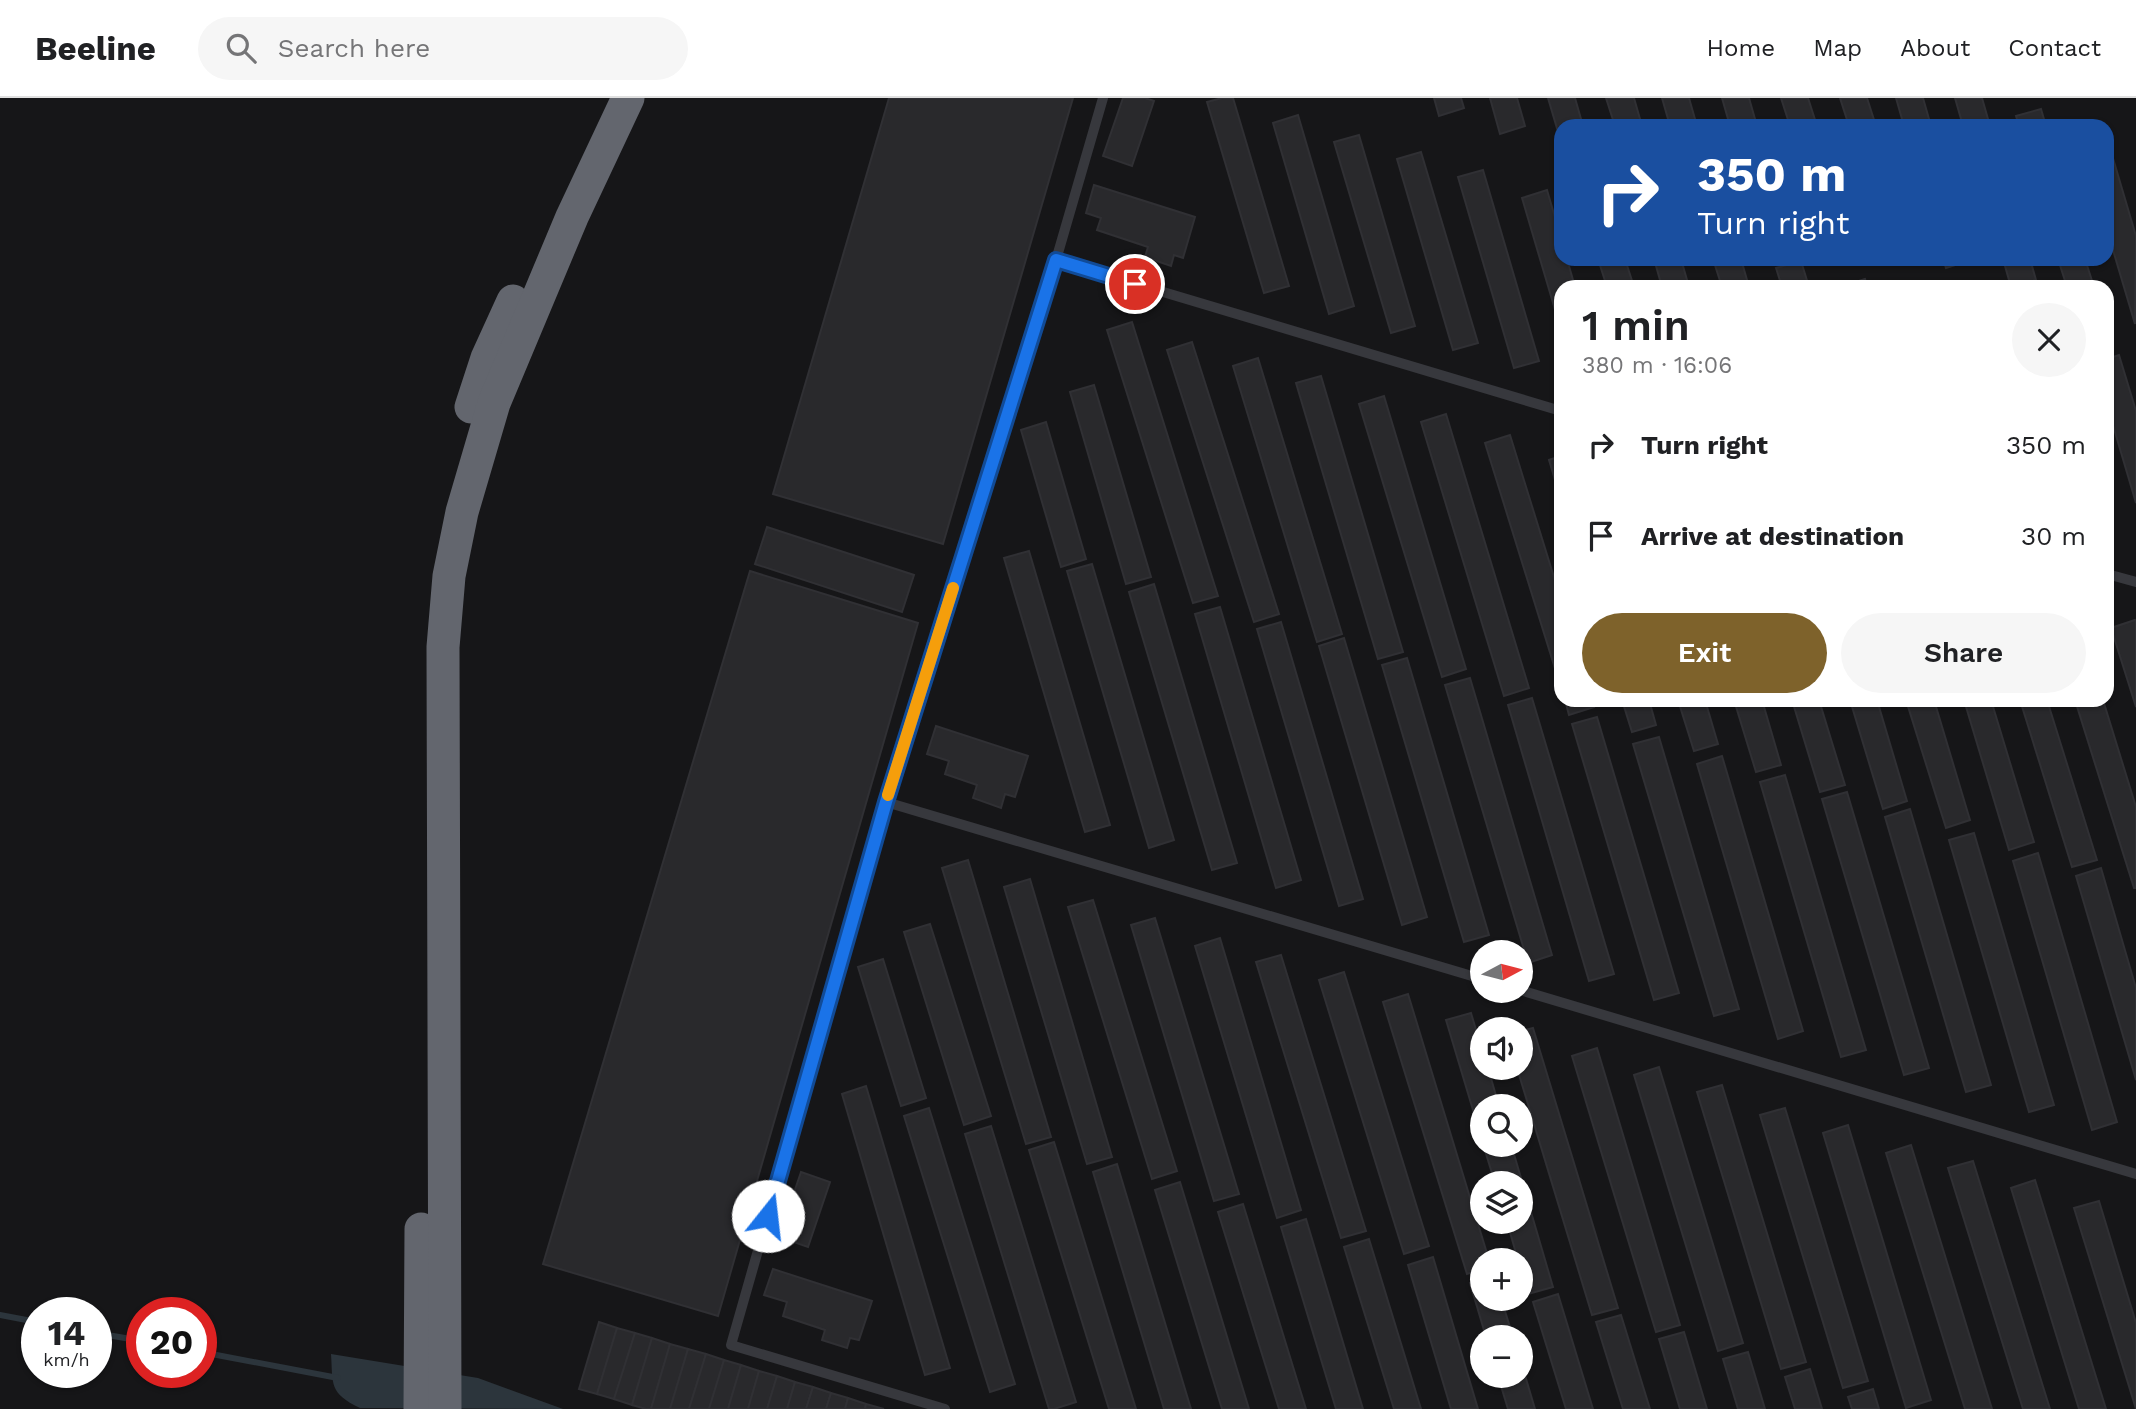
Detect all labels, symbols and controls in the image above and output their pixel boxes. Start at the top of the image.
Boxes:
search box [198,17,688,80]
text: Beeline [35,29,156,68]
icon: search [222,29,260,67]
text: Search here [278,33,430,63]
text: Home [1707,34,1775,62]
text: Map [1813,34,1862,62]
text: About [1900,34,1970,62]
text: Contact [2008,34,2101,62]
text: 350 m [1697,145,1846,203]
icon: right [1582,147,1673,238]
text: Turn right [1697,204,1849,242]
pin [1105,254,1165,314]
icon: arrive [1116,265,1154,303]
text: 1 min [1582,301,1690,350]
button: close [2012,303,2086,377]
text: 380 m · 16:06 [1582,352,1732,379]
icon: right [1582,426,1620,464]
text: Turn right [1641,430,1768,460]
text: 350 m [2006,430,2086,460]
icon: arrive [1582,517,1620,555]
text: Arrive at destination [1641,521,1904,551]
text: 30 m [2021,521,2086,551]
button: Exit [1582,613,1827,693]
button: Share [1841,613,2086,693]
north arrow [1470,940,1533,1003]
map controls [1470,940,1533,1388]
button: sound [1470,1017,1533,1080]
button: search [1470,1094,1533,1157]
button: layers [1470,1171,1533,1234]
position arrow [731,1179,805,1253]
button: + [1470,1248,1533,1311]
speed limit sign: 20 [126,1297,217,1388]
text: 14 [48,1312,85,1354]
button: − [1470,1325,1533,1388]
text: km/h [43,1349,90,1370]

